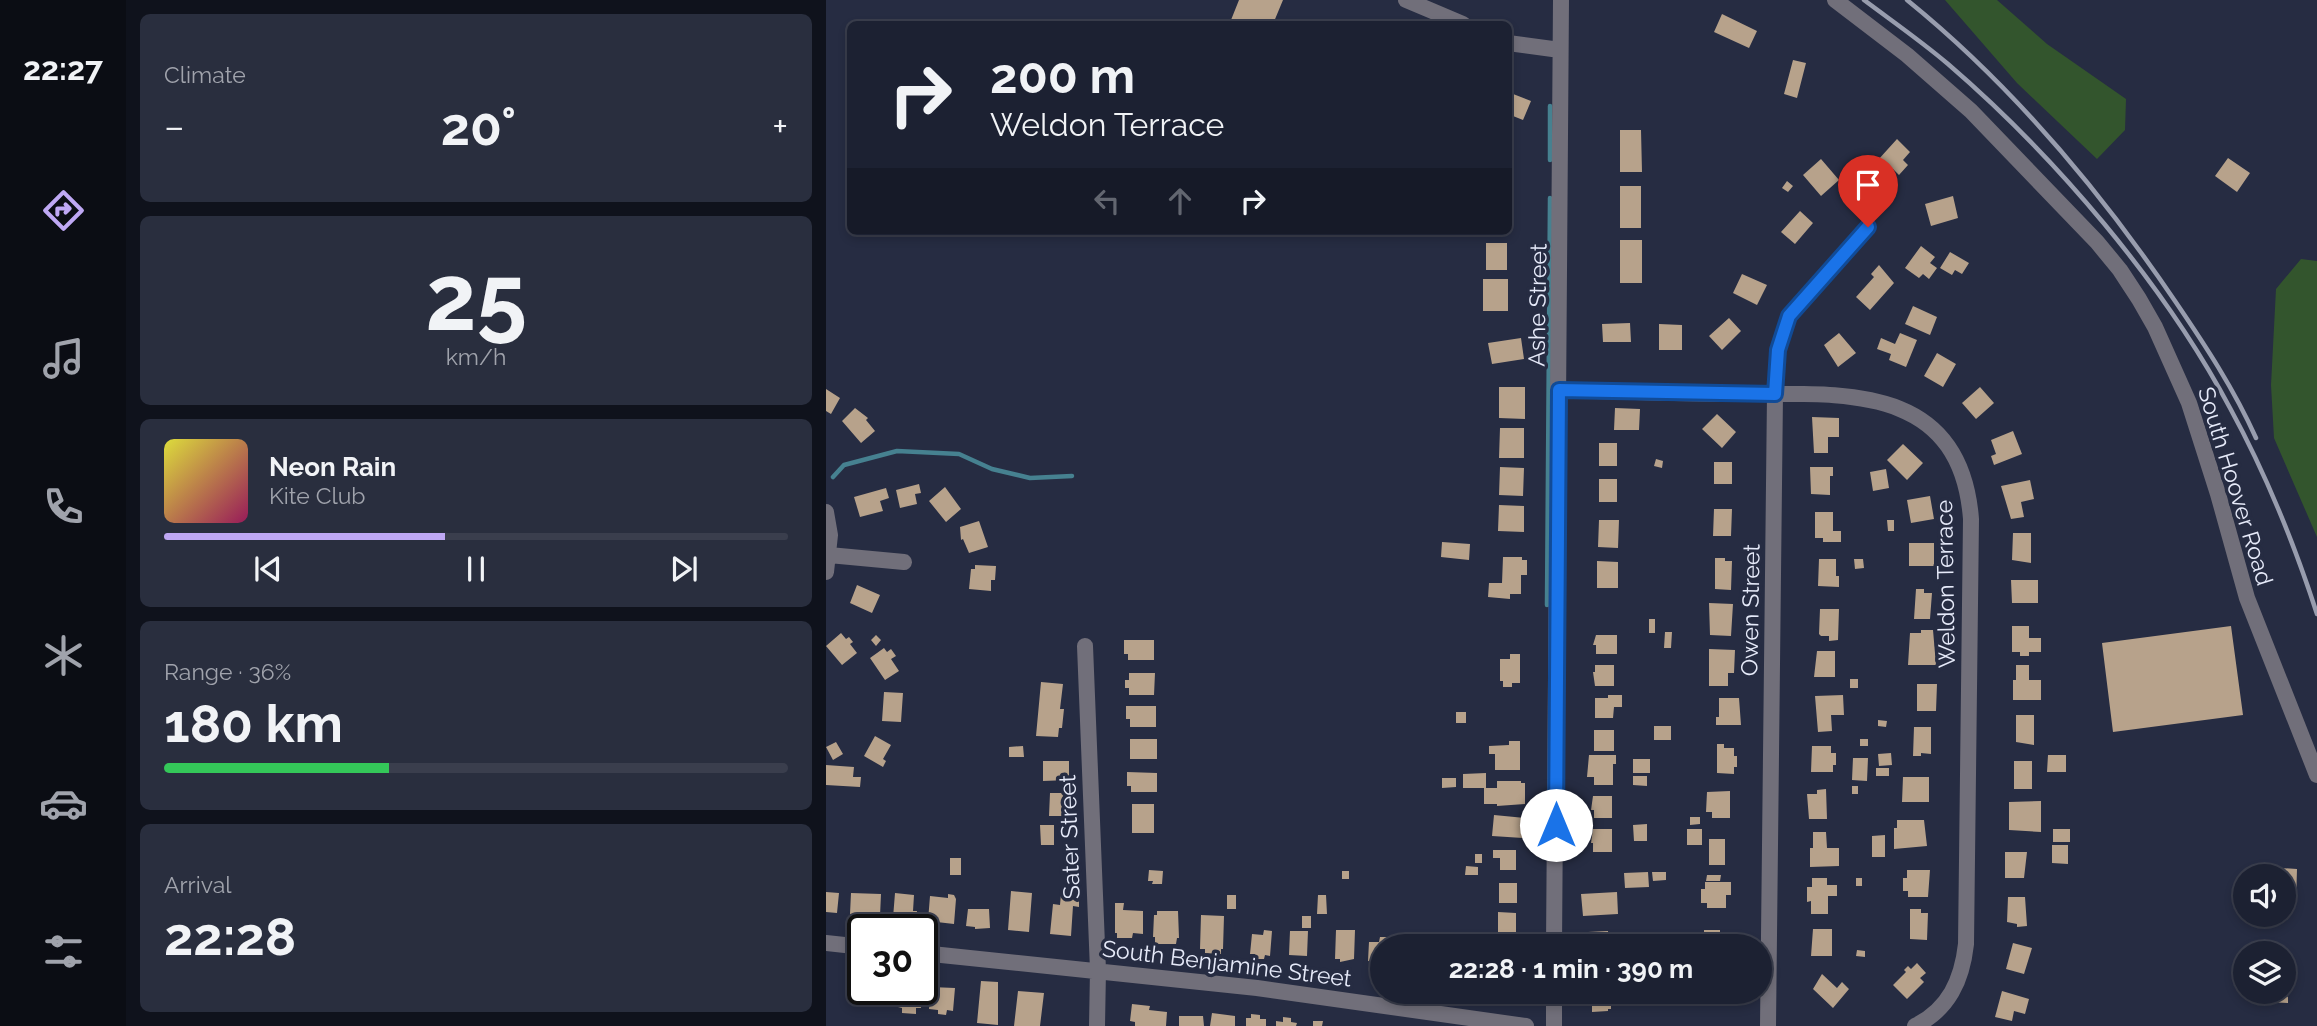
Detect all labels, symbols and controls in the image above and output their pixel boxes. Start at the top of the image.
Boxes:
text: 200 m [990,47,1135,104]
icon: right [875,49,966,140]
text: 22:27 [23,50,103,87]
text: Climate [164,61,246,88]
text: 20° [441,96,516,157]
text: − [164,104,184,149]
text: + [772,104,788,149]
text: Weldon Terrace [990,106,1224,143]
pin [1838,155,1898,227]
icon: arrive [1849,166,1887,204]
icon: left [1088,182,1126,220]
icon: ahead [1161,182,1199,220]
icon: right [1234,182,1272,220]
icon: directions [39,186,88,235]
street label: Ashe Street [1522,243,1552,367]
text: 25 [425,244,527,351]
icon: music [39,334,88,383]
text: km/h [446,343,506,370]
street label: South Hoover Road [2193,384,2279,588]
text: Neon Rain [269,452,396,482]
icon: phone [39,482,88,531]
text: Kite Club [269,482,366,509]
street label: Weldon Terrace [1930,500,1960,668]
street label: Owen Street [1735,543,1765,676]
icon: previous [249,550,287,588]
icon: pause [457,550,495,588]
icon: next [665,550,703,588]
icon: climate [39,631,88,680]
text: Range · 36% [164,658,291,685]
text: 180 km [164,693,343,754]
street label: Sater Street [1053,774,1085,900]
icon: car [39,779,88,828]
position arrow [1519,788,1593,862]
map controls [2233,864,2296,1004]
button: sound [2233,864,2296,927]
text: Arrival [164,871,231,898]
text: 22:28 [164,906,296,967]
speed limit sign: 30 [847,914,938,1005]
icon: filters [39,927,88,976]
street label: South Benjamine Street [1101,934,1353,992]
button: layers [2233,941,2296,1004]
text: 22:28 · 1 min · 390 m [1449,954,1693,984]

